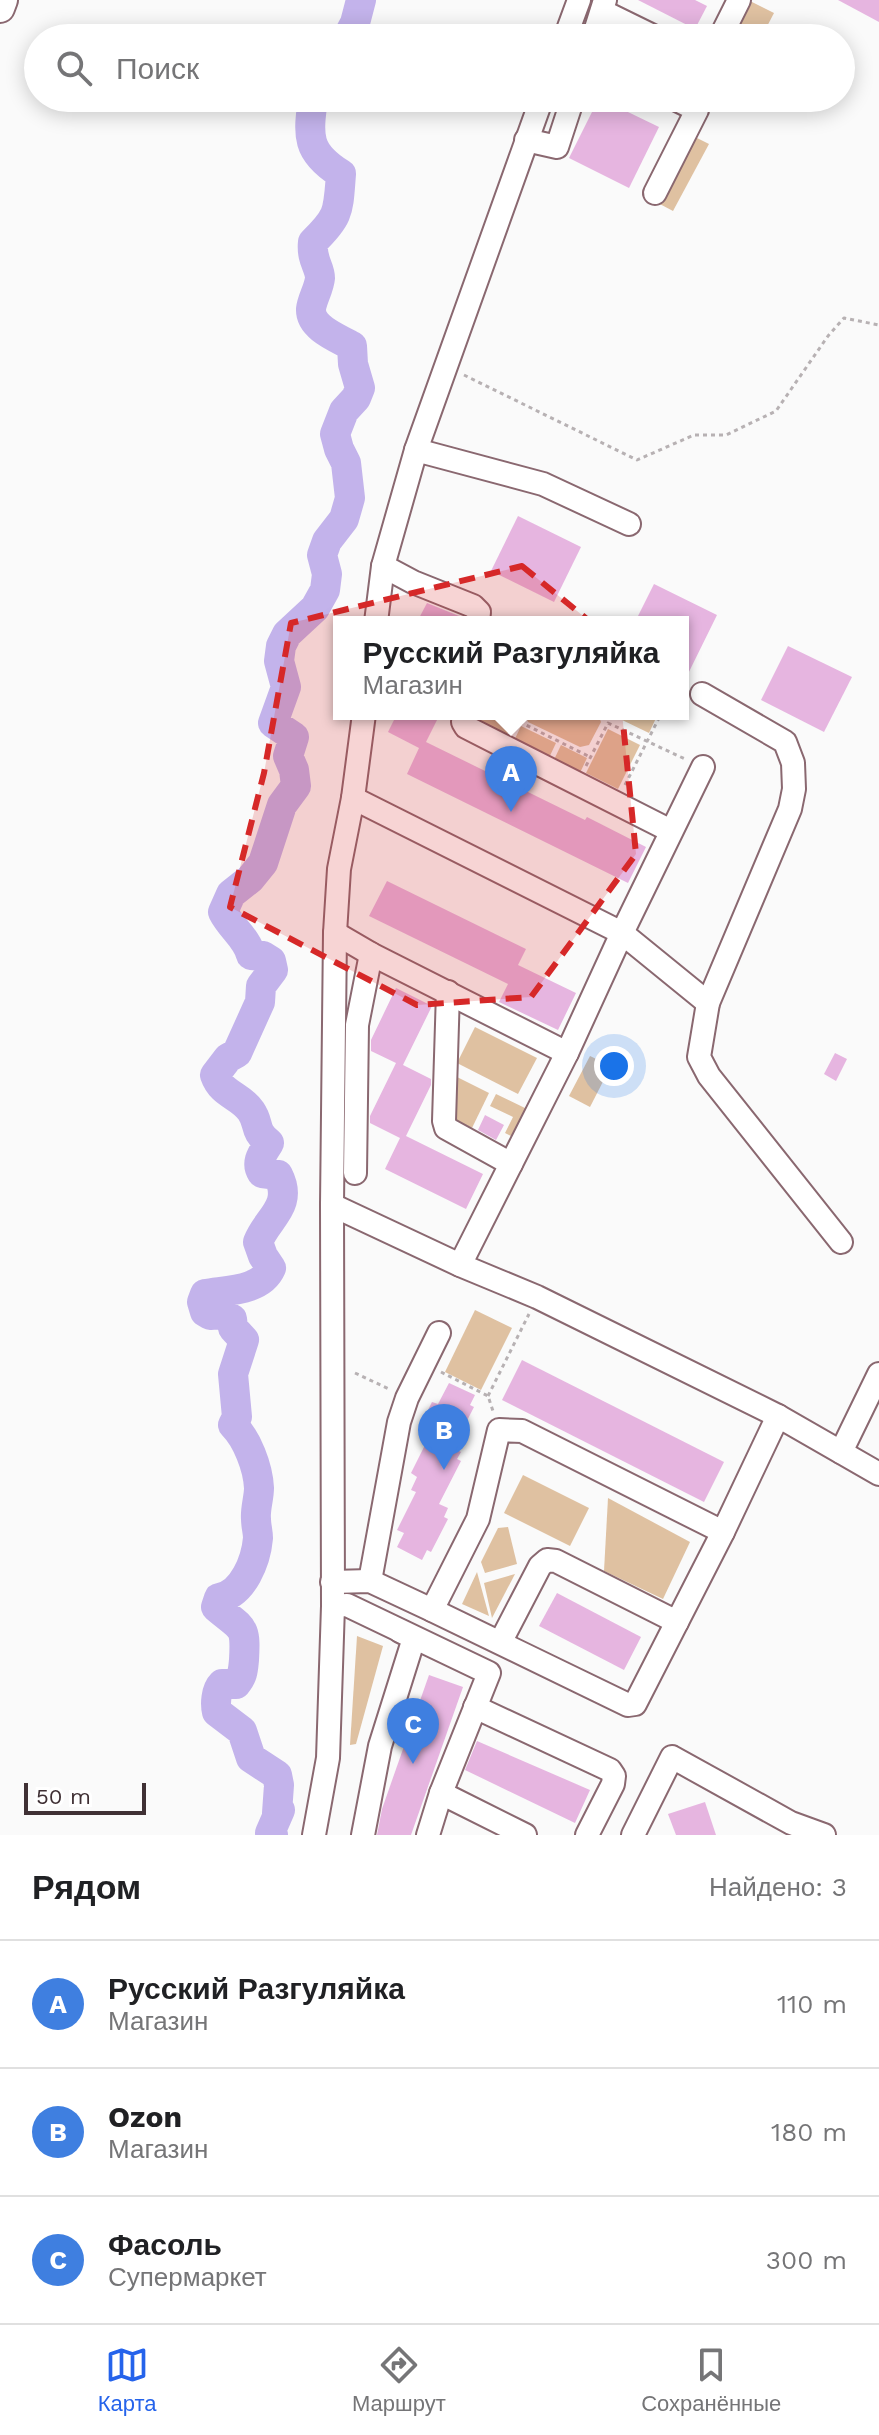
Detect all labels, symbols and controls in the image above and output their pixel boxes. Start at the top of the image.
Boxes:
search box [24,24,855,112]
icon: search [52,46,96,90]
text: Поиск [116,51,199,86]
popup [333,616,689,720]
text: Русский Разгуляйка [363,635,659,670]
text: Магазин [363,670,463,700]
pin: A [485,746,537,812]
your location [594,1046,634,1086]
pin: B [418,1404,470,1470]
pin: C [387,1698,439,1764]
scale bar [24,1779,146,1815]
text: 50 m [36,1784,91,1809]
text: Рядом [32,1867,141,1907]
text: Найдено: 3 [709,1872,847,1902]
text: Русский Разгуляйка [108,1971,405,2006]
text: A [49,1989,67,2019]
text: 110 m [777,1989,847,2019]
text: Магазин [108,2006,208,2036]
text: Ozon [108,2099,182,2134]
text: B [49,2117,67,2147]
text: 180 m [771,2117,847,2147]
text: Магазин [108,2134,208,2164]
text: Фасоль [108,2227,222,2262]
text: C [49,2245,67,2275]
text: 300 m [766,2245,847,2275]
text: Супермаркет [108,2262,267,2292]
tab: Карта [98,2343,157,2417]
tab: Маршрут [352,2343,446,2417]
tab: Сохранённые [641,2343,781,2417]

